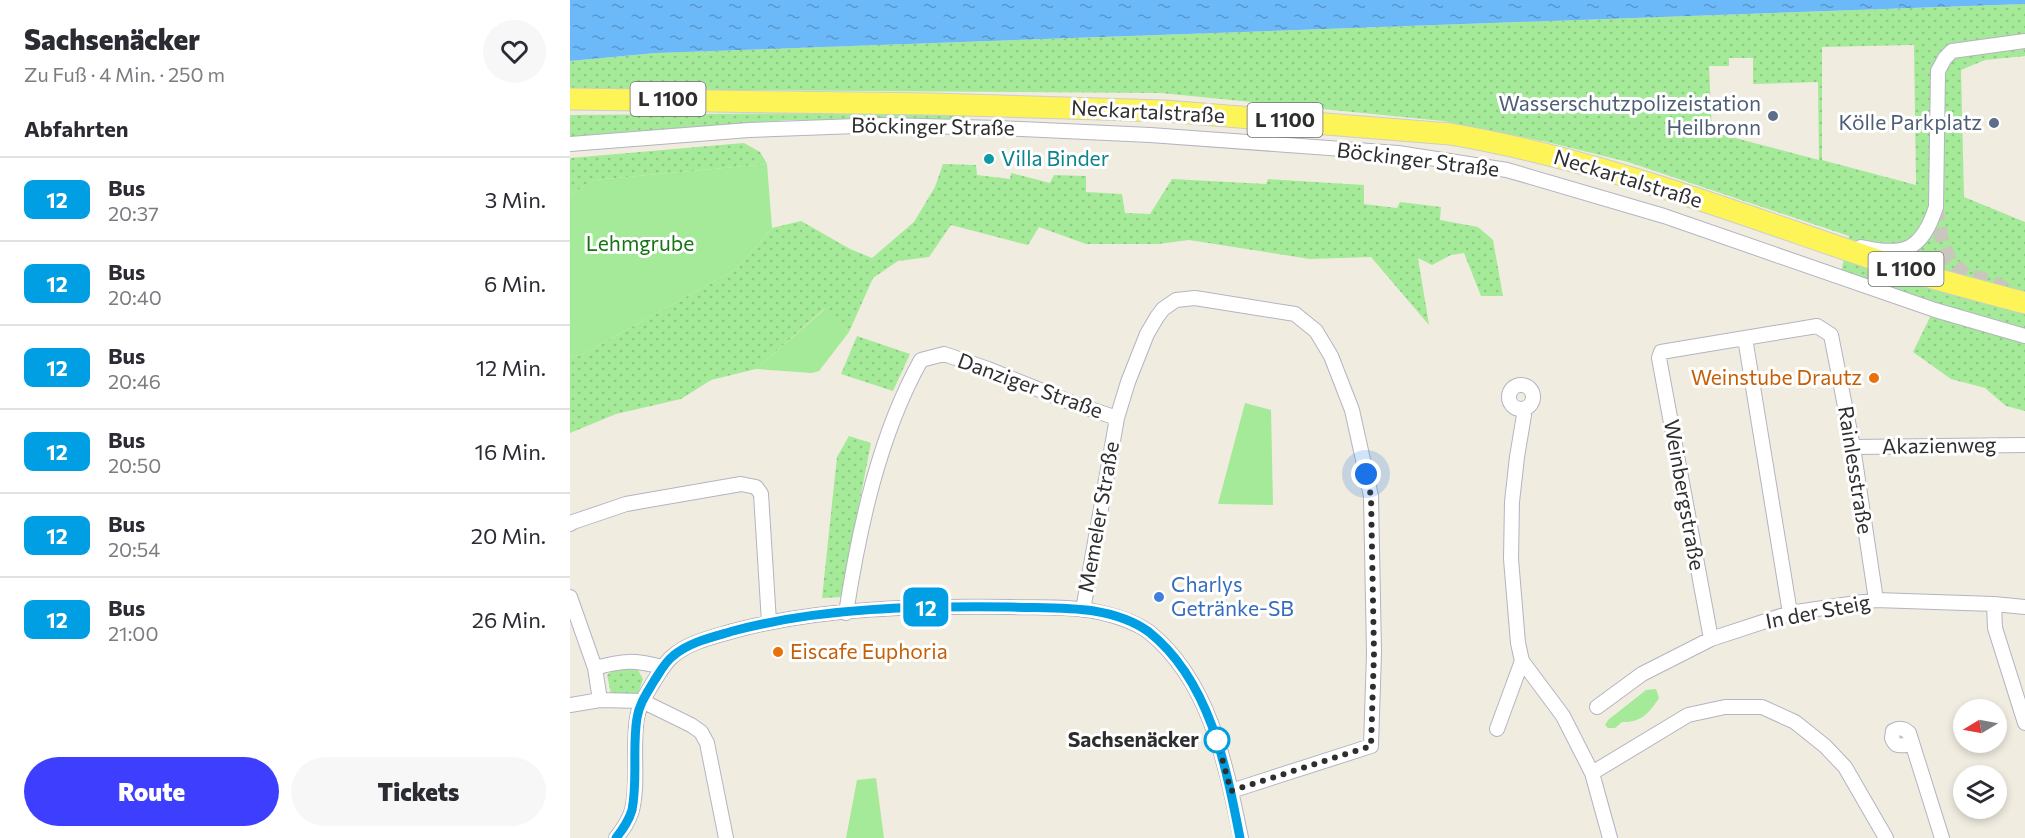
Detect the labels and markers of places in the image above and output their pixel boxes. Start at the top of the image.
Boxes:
place label: Wasserschutzpolizeistation Heilbronn [1499,90,1761,139]
marker: Wasserschutzpolizeistation Heilbronn [1766,109,1780,123]
place label: Kölle Parkplatz [1839,109,1982,134]
marker: Kölle Parkplatz [1987,116,2001,130]
place label: Villa Binder [1001,145,1109,170]
marker: Villa Binder [982,152,996,166]
place label: Weinstube Drautz [1691,364,1862,389]
marker: Weinstube Drautz [1867,371,1881,385]
place label: Charlys Getränke-SB [1171,571,1294,620]
marker: Charlys Getränke-SB [1152,590,1166,604]
place label: Eiscafe Euphoria [790,638,948,663]
marker: Eiscafe Euphoria [771,645,785,659]
place label: Sachsenäcker [1068,726,1199,751]
marker: Sachsenäcker [1204,727,1230,753]

